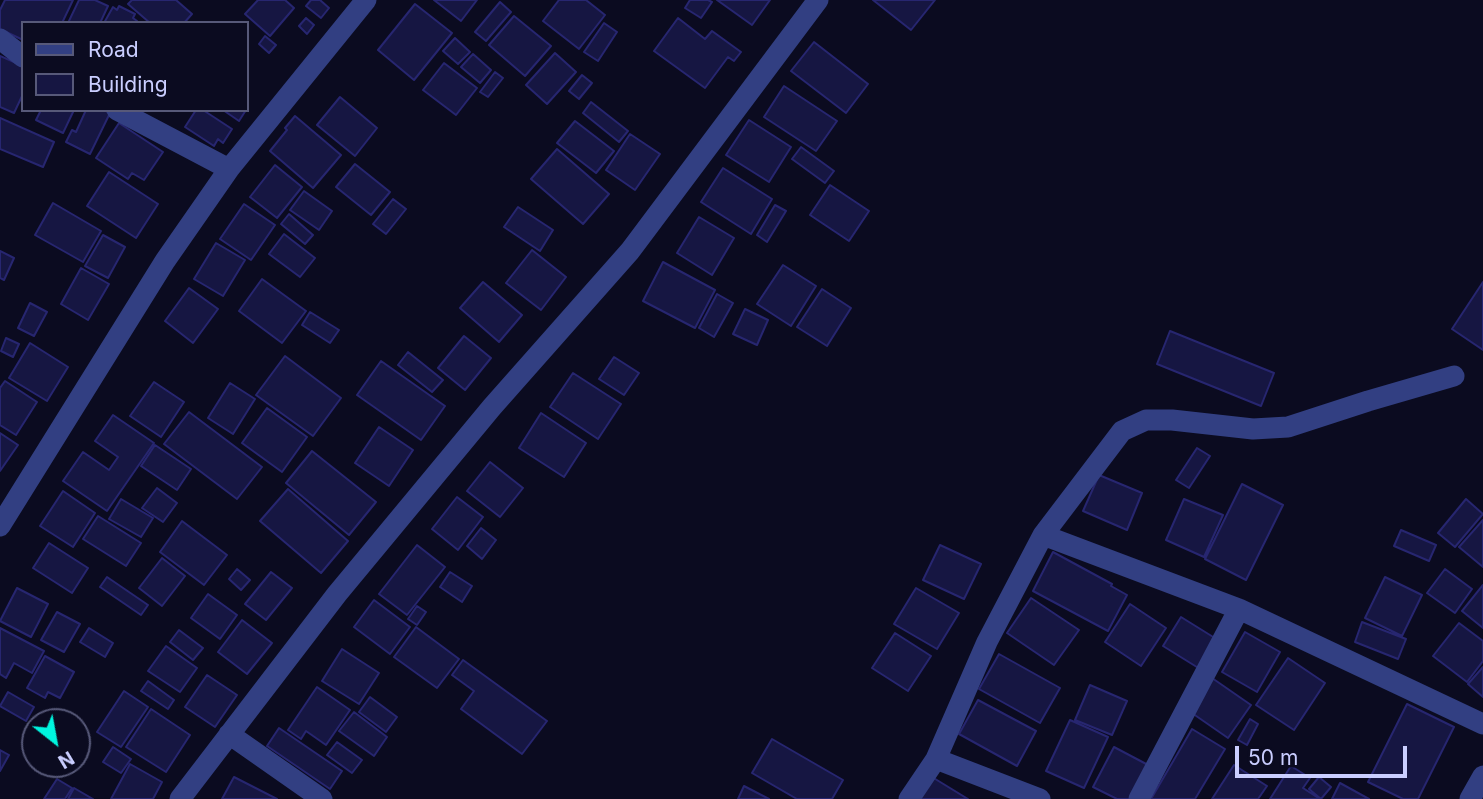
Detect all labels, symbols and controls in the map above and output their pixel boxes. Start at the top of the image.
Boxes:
legend [21,21,248,112]
text: Road [88,37,139,62]
text: Building [88,72,168,97]
north arrow [21,708,91,778]
scale bar [1238,732,1410,776]
text: 50 m [1248,745,1298,770]
text: N [54,746,78,773]

